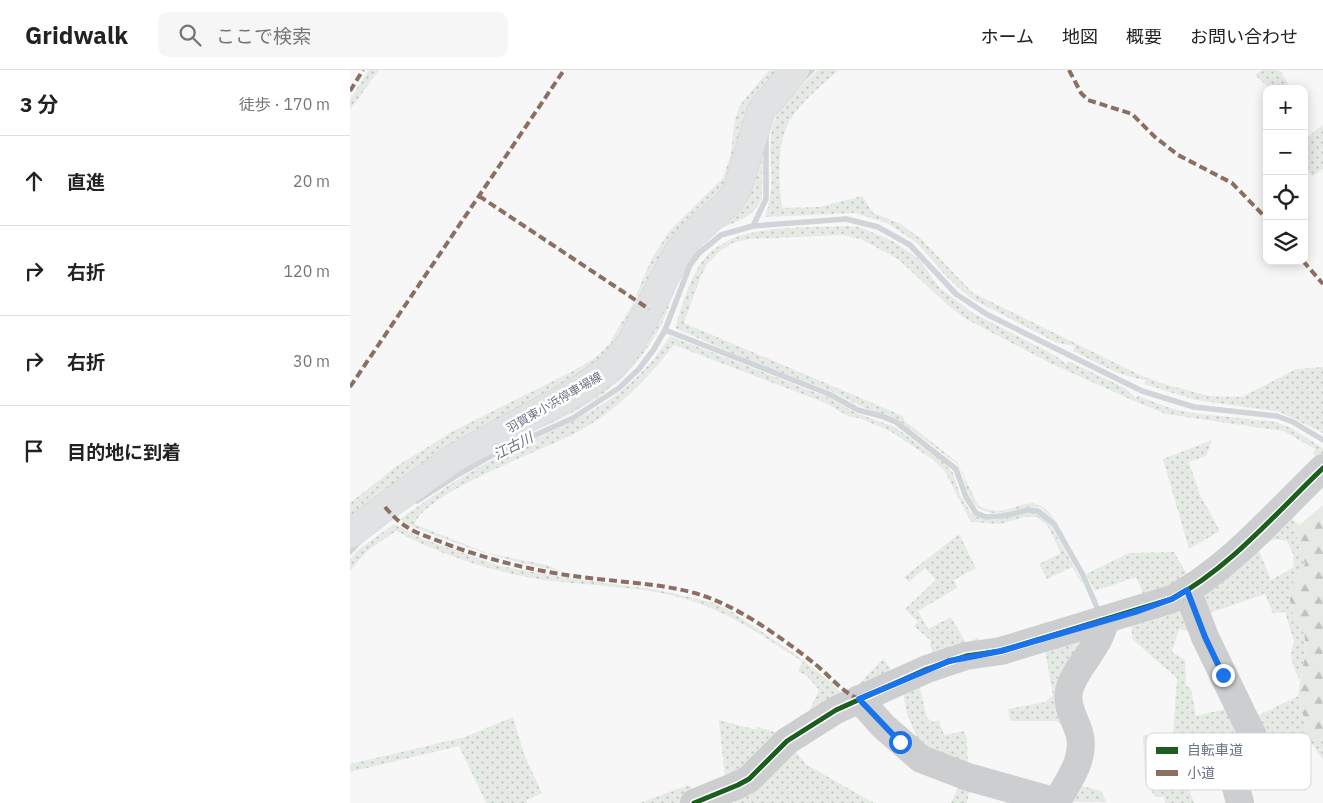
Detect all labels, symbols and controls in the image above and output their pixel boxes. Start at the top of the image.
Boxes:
search box [158,12,508,57]
text: Gridwalk [25,19,128,51]
icon: search [176,21,204,49]
text: ここで検索 [216,24,311,48]
text: ホーム [981,25,1034,48]
text: 地図 [1062,25,1098,48]
text: 概要 [1126,25,1162,48]
text: お問い合わせ [1190,25,1298,48]
map controls [1263,85,1308,265]
button: + [1263,85,1308,130]
text: 3 分 [20,90,59,118]
text: 徒歩 · 170 m [239,94,330,114]
button: − [1263,130,1308,175]
icon: ahead [20,167,48,195]
text: 直進 [67,170,105,194]
text: 20 m [293,171,330,191]
button: locate [1263,175,1308,220]
button: layers [1263,220,1308,265]
icon: right [20,257,48,285]
text: 右折 [67,260,105,284]
text: 120 m [283,261,330,281]
icon: right [20,347,48,375]
text: 右折 [67,350,105,374]
text: 30 m [293,351,330,371]
street label: 羽賀東小浜停車場線 [503,369,605,435]
water label: 江古川 [490,428,538,464]
icon: arrive [20,437,48,465]
text: 目的地に到着 [67,440,181,464]
route end [1212,664,1235,687]
route start [889,731,912,754]
legend [1146,733,1311,790]
text: 自転車道 [1187,741,1243,759]
text: 小道 [1187,764,1215,782]

